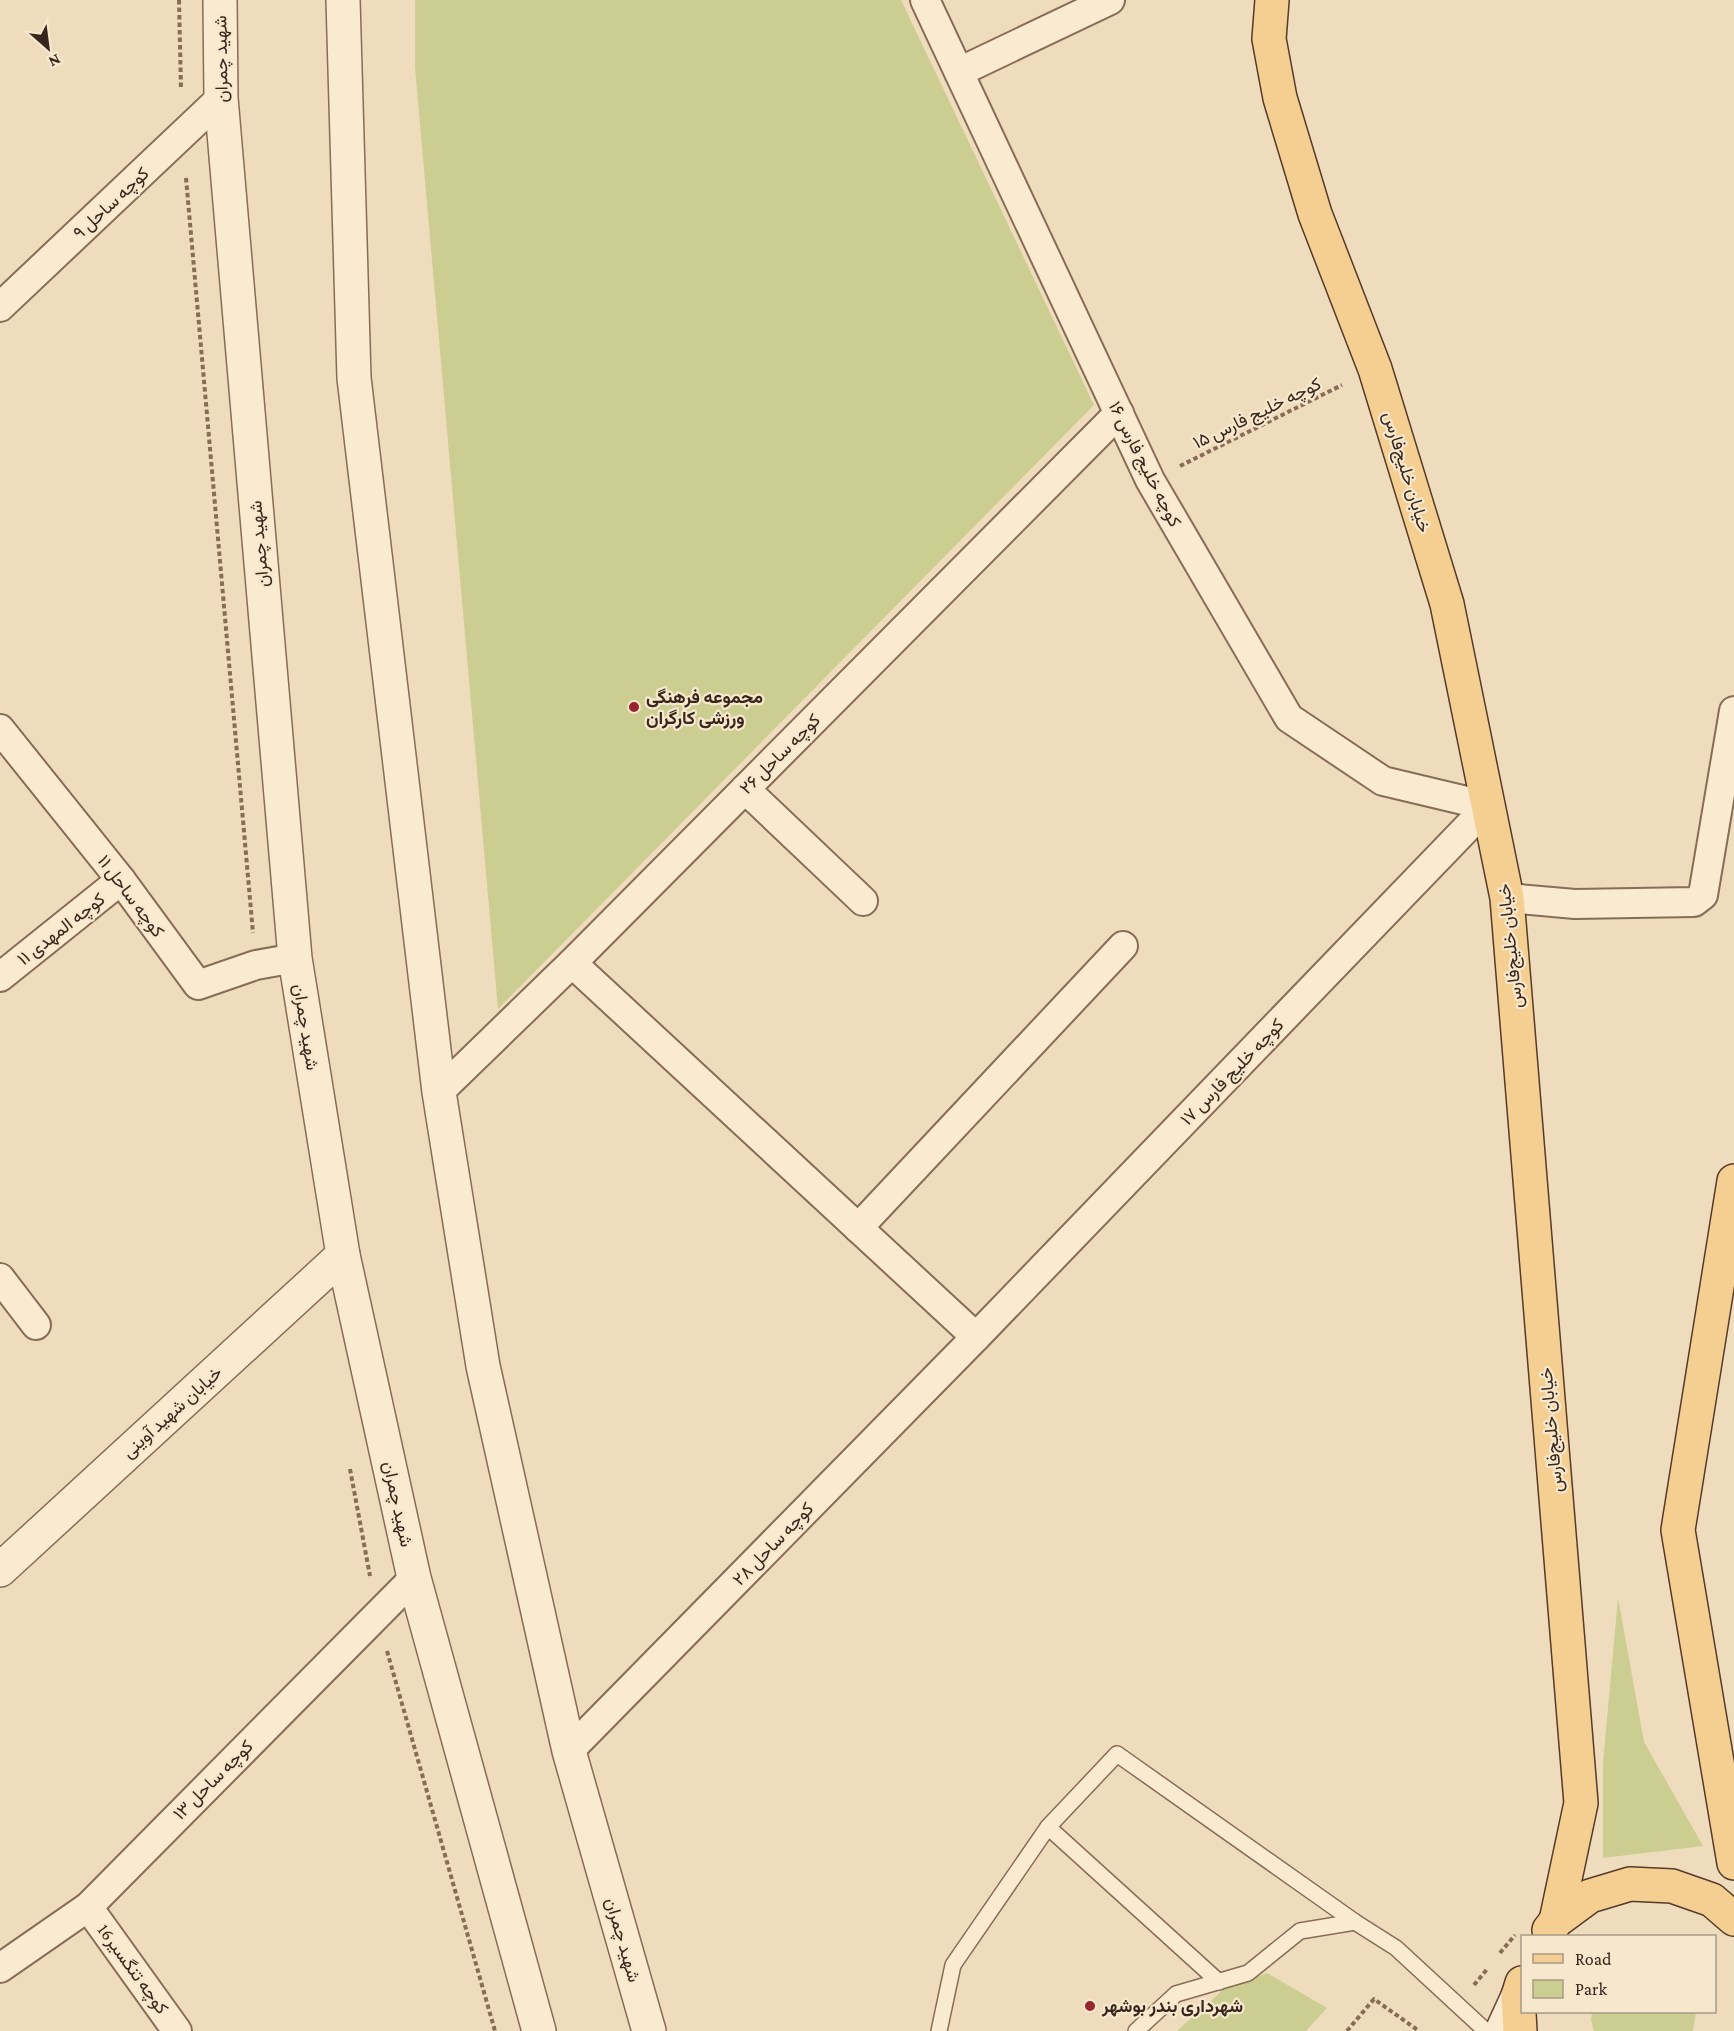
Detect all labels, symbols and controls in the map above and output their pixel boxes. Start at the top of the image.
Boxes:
street label: شهید چمران [210,15,234,103]
north arrow [18,18,78,78]
text: N [46,51,64,71]
street label: کوچه ساحل ۹ [69,163,154,244]
street label: کوچه خلیج فارس ۱۵ [1190,373,1325,454]
street label: کوچه خلیج فارس ۱۶ [1103,398,1185,531]
street label: خیابان خلیج‌فارس [1377,409,1435,536]
street label: شهید چمران [245,500,275,588]
place label: مجموعه فرهنگی ورزشی کارگران [646,687,763,729]
marker: مجموعه فرهنگی ورزشی کارگران [627,700,641,714]
street label: کوچه ساحل ۲۶ [736,710,826,800]
street label: کوچه ساحل ۱۱ [92,851,168,942]
street label: خیابان خلیج‌فارس [1493,882,1528,1009]
street label: کوچه المهدی ۱۱ [13,889,110,971]
street label: شهید چمران [287,982,323,1072]
street label: کوچه خلیج فارس ۱۷ [1176,1015,1289,1131]
street label: خیابان شهید آوینی [118,1362,227,1463]
street label: خیابان خلیج‌فارس [1536,1366,1568,1493]
street label: شهید چمران [377,1459,417,1549]
street label: کوچه ساحل ۲۸ [729,1498,819,1591]
street label: کوچه ساحل ۱۳ [169,1736,258,1825]
street label: شهید چمران [599,1895,645,1985]
street label: کوچه تنگسیر16 [92,1920,172,2019]
legend [1521,1935,1716,2013]
text: Road [1575,1949,1612,1969]
text: Park [1575,1979,1607,1999]
place label: شهرداری بندر بوشهر [1101,1996,1243,2017]
marker: شهرداری بندر بوشهر [1083,1999,1097,2013]

